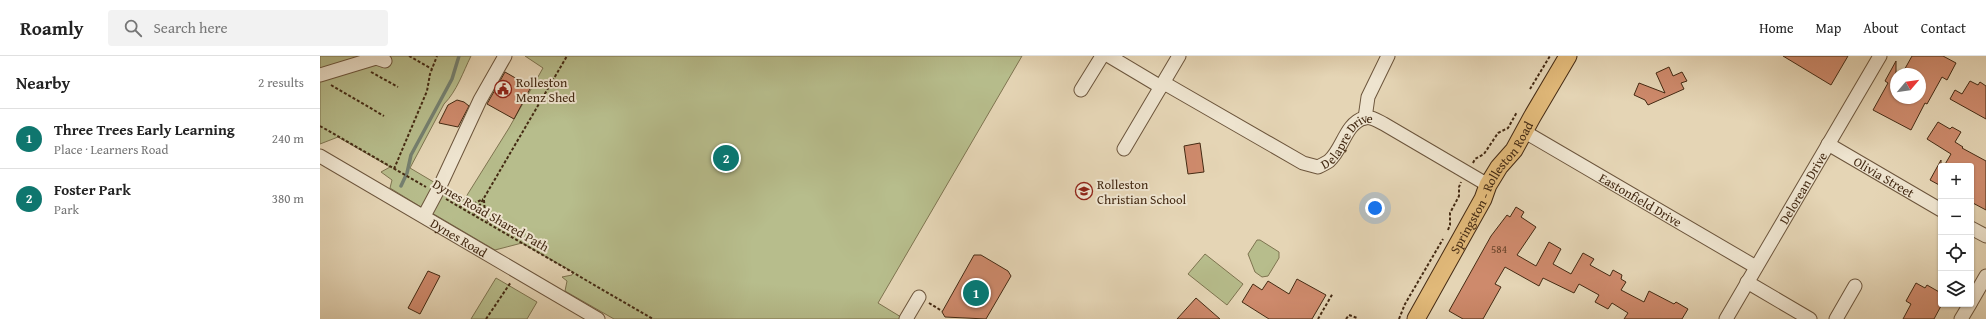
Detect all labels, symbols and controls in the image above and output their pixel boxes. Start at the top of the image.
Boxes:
search box [108,10,388,46]
text: Roamly [20,14,84,42]
icon: search [122,17,144,39]
text: Search here [154,17,228,38]
text: Home [1759,18,1794,38]
text: Map [1816,18,1841,38]
text: About [1863,18,1899,38]
text: Contact [1921,18,1966,38]
north arrow [1890,68,1926,104]
text: Nearby [16,70,70,95]
text: 2 results [258,73,304,92]
place label: Rolleston Menz Shed [516,73,575,107]
public building icon: Rolleston Menz Shed [493,79,513,99]
street label: Delapre Drive [1317,108,1375,174]
street label: Springston - Rolleston Road [1445,118,1538,257]
text: Three Trees Early Learning [54,119,235,140]
text: 1 [26,129,32,148]
text: 240 m [272,129,304,148]
text: Place · Learners Road [54,140,168,159]
pin: 2 [713,143,739,173]
street label: Delorean Drive [1775,148,1832,228]
street label: Olivia Street [1850,152,1918,203]
map controls [1938,163,1974,307]
button: + [1938,163,1974,199]
street label: Eastonfield Drive [1595,168,1685,232]
street label: Dynes Road Shared Path [430,175,552,255]
place label: Rolleston Christian School [1097,175,1187,209]
text: Foster Park [54,179,131,200]
school or university icon: Rolleston Christian School [1074,181,1094,201]
text: 2 [26,189,32,208]
text: 380 m [272,189,304,208]
your location [1365,198,1385,218]
button: − [1938,199,1974,235]
text: Park [54,200,79,219]
street label: Dynes Road [428,214,490,260]
button: locate [1938,235,1974,271]
house number: 584 [1491,241,1507,257]
button: layers [1938,271,1974,307]
pin: 1 [963,278,989,308]

